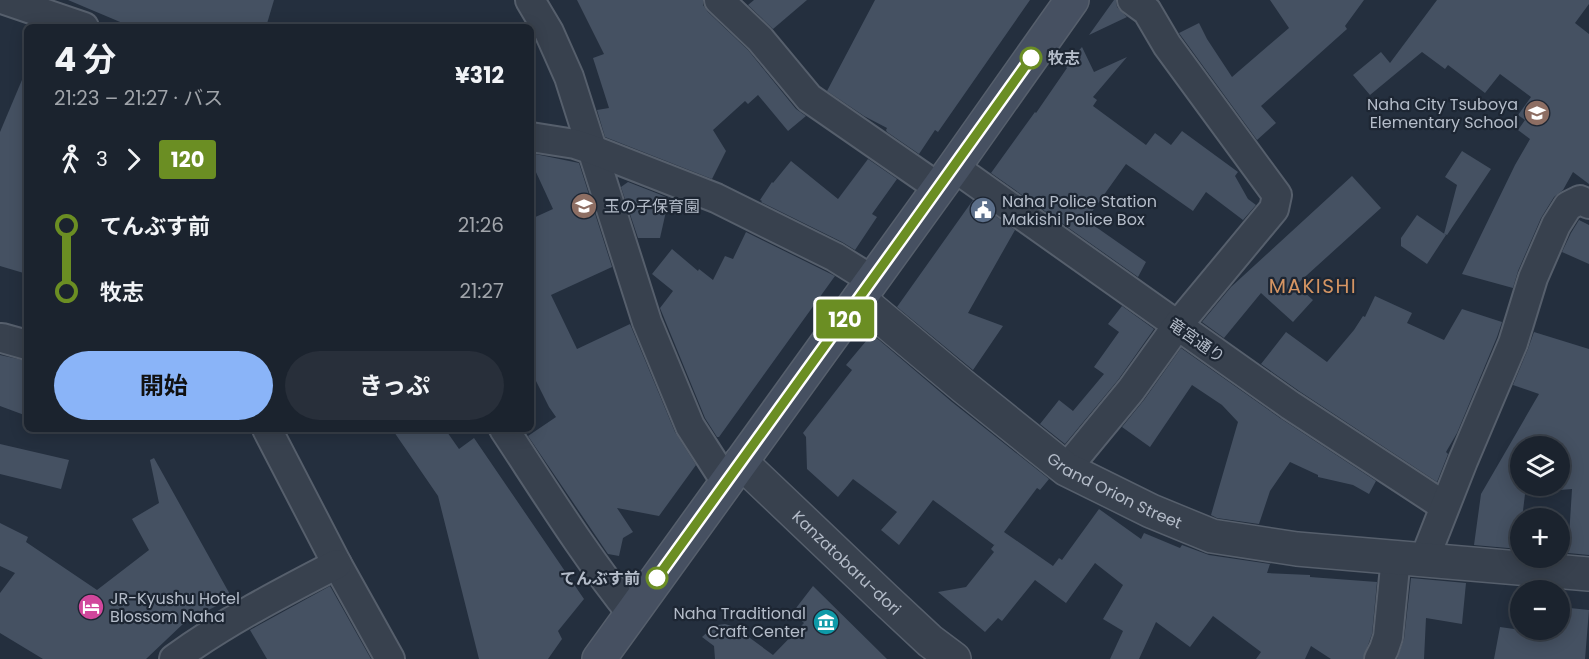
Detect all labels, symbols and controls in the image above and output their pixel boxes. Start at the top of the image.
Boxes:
text: 4 分 [54,36,116,83]
marker: 牧志 [1020,47,1042,69]
place label: 牧志 [1048,47,1080,70]
text: ¥312 [455,60,504,91]
text: 21:23 – 21:27 · バス [54,84,223,112]
place label: Naha City Tsuboya Elementary School [1367,93,1518,134]
school or university icon: Naha City Tsuboya Elementary School [1522,98,1552,128]
icon: walk [54,143,87,176]
icon: forward [117,143,150,176]
text: 3 [96,145,108,173]
text: 120 [171,145,204,174]
place label: Naha Police Station Makishi Police Box [1002,190,1157,231]
school or university icon: 玉の子保育園 [569,191,599,221]
place label: 玉の子保育園 [604,195,700,218]
public building icon: Naha Police Station Makishi Police Box [968,195,998,225]
text: てんぶす前 [100,211,210,242]
text: 21:26 [458,211,504,239]
district label: MAKISHI [1269,272,1357,300]
text: 牧志 [100,277,144,308]
text: 21:27 [459,277,504,305]
line badge: 120 [810,300,880,338]
text: 120 [828,305,862,334]
street label: 竜宮通り [1164,313,1230,368]
button: 開始 [54,351,273,420]
button: きっぷ [285,351,504,420]
map controls [1510,436,1570,640]
button: layers [1510,436,1570,496]
street label: Grand Orion Street [1042,447,1186,535]
street label: Kanzatobaru-dori [787,506,906,620]
button: + [1510,508,1570,568]
place label: てんぶす前 [560,567,640,590]
marker: てんぶす前 [646,567,668,589]
button: − [1510,580,1570,640]
place label: JR-Kyushu Hotel Blossom Naha [110,587,240,628]
hotel icon: JR-Kyushu Hotel Blossom Naha [76,592,106,622]
place label: Naha Traditional Craft Center [673,602,806,643]
museum icon: Naha Traditional Craft Center [811,607,841,637]

